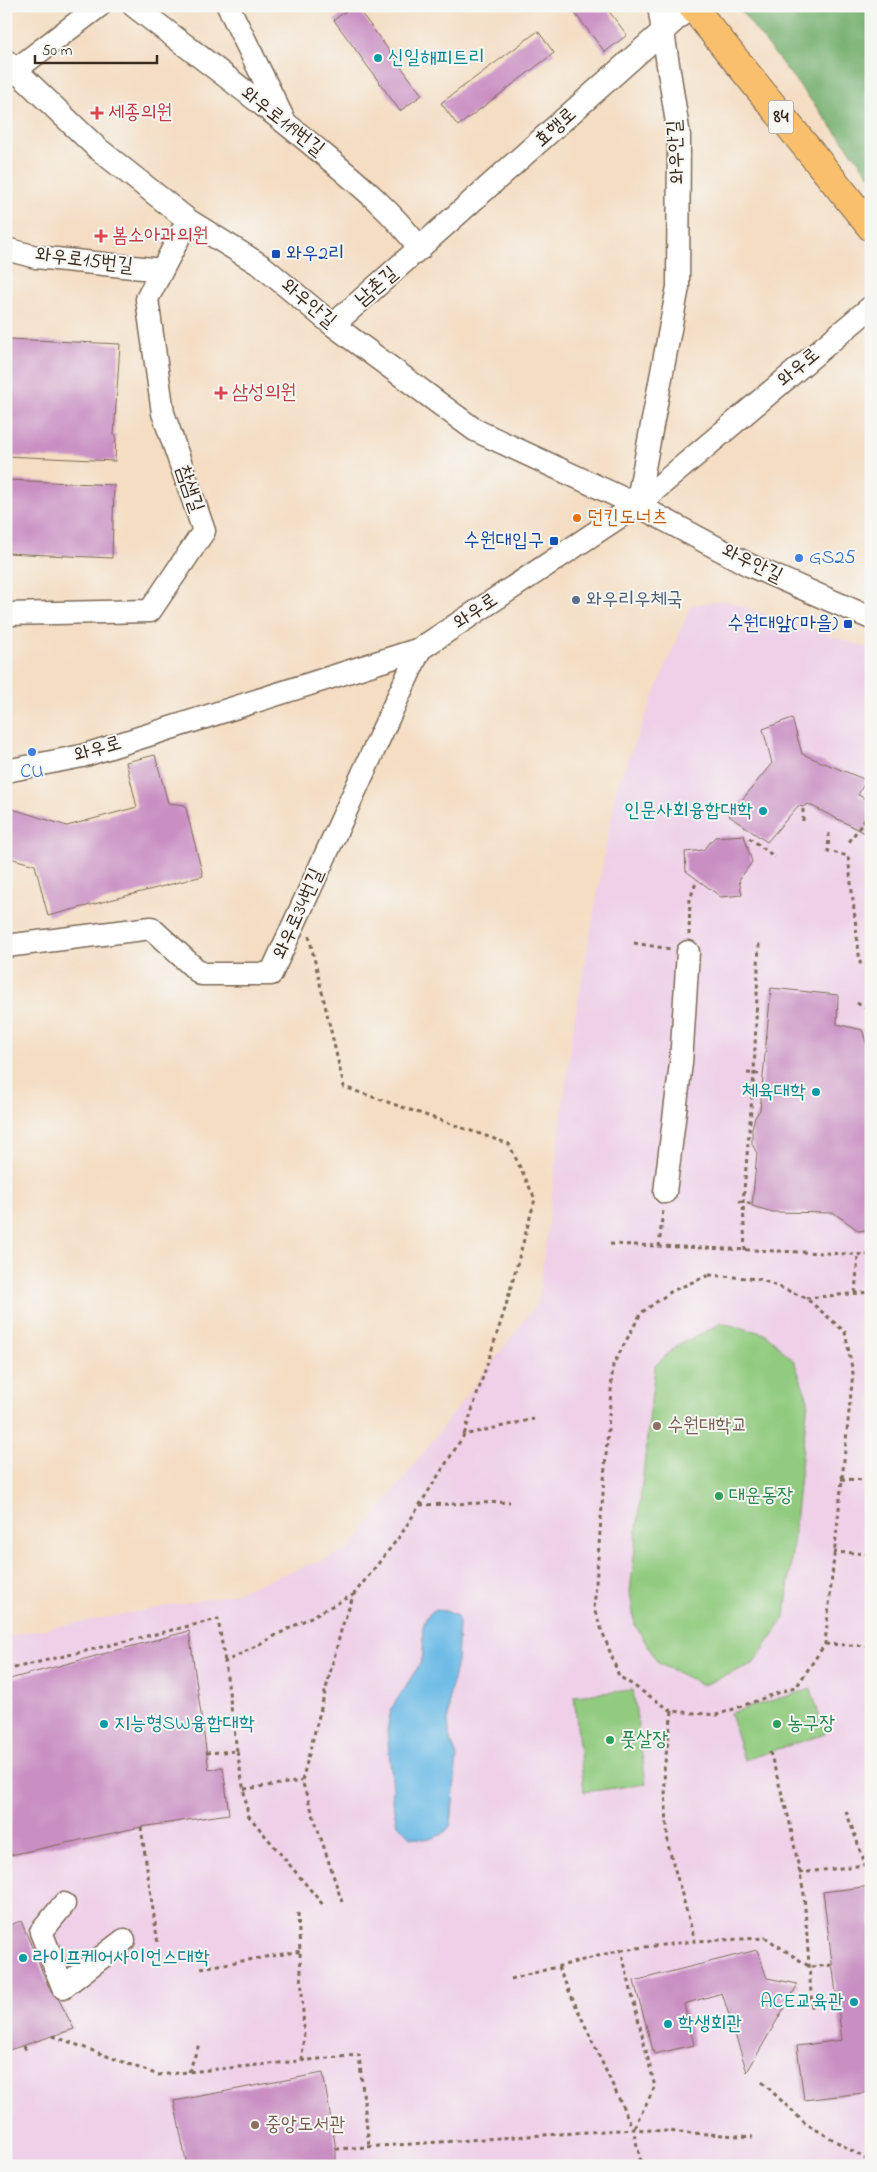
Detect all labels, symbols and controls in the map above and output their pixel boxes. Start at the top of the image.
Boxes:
scale bar [35,32,158,64]
text: 50 m [42,40,73,62]
place label: 신일해피트리 [388,44,485,73]
marker: 신일해피트리 [372,52,384,64]
street label: 와우로119번길 [234,80,330,164]
place label: 세종의원 [108,99,172,128]
road number: 84 [768,100,794,134]
street label: 효행로 [528,101,584,155]
marker: 세종의원 [90,106,104,120]
street label: 와우안길 [661,119,693,185]
place label: 봄소아과의원 [112,222,209,251]
marker: 봄소아과의원 [94,229,108,243]
place label: 와우2리 [286,240,344,269]
street label: 와우로15번길 [33,241,135,281]
marker: 와우2리 [270,248,282,260]
street label: 남촌길 [349,260,405,314]
street label: 와우안길 [274,272,342,336]
street label: 와우로 [771,341,827,395]
place label: 삼성의원 [232,379,296,408]
marker: 삼성의원 [214,386,228,400]
street label: 참샘길 [167,461,211,517]
place label: 던킨도너츠 [587,504,667,533]
marker: 던킨도너츠 [571,512,583,524]
place label: 수원대입구 [464,527,544,556]
marker: 수원대입구 [548,535,560,547]
street label: 와우안길 [717,537,787,591]
place label: GS25 [809,544,856,573]
marker: GS25 [793,552,805,564]
street label: 와우로 [448,586,504,638]
place label: 와우리우체국 [586,586,683,615]
marker: 와우리우체국 [570,594,582,606]
place label: 수원대앞(마을) [727,610,838,639]
marker: 수원대앞(마을) [842,618,854,630]
street label: 와우로 [71,729,125,771]
marker: CU [26,746,38,758]
place label: CU [20,758,44,787]
place label: 인문사회융합대학 [624,797,753,826]
marker: 인문사회융합대학 [757,805,769,817]
street label: 와우로34번길 [266,864,332,964]
place label: 체육대학 [742,1078,806,1107]
marker: 체육대학 [810,1086,822,1098]
place label: 수원대학교 [667,1412,747,1441]
marker: 수원대학교 [651,1420,663,1432]
place label: 대운동장 [729,1482,793,1511]
marker: 대운동장 [713,1490,725,1502]
place label: 지능형SW융합대학 [114,1710,255,1739]
place label: 농구장 [787,1710,835,1739]
marker: 지능형SW융합대학 [98,1718,110,1730]
marker: 농구장 [771,1718,783,1730]
place label: 풋살장 [620,1726,668,1755]
marker: 풋살장 [604,1734,616,1746]
place label: 라이프케어사이언스대학 [33,1944,210,1973]
marker: 라이프케어사이언스대학 [17,1952,29,1964]
place label: ACE교육관 [760,1988,844,2017]
marker: ACE교육관 [848,1996,860,2008]
place label: 학생회관 [678,2010,742,2039]
marker: 학생회관 [662,2018,674,2030]
place label: 중앙도서관 [265,2111,345,2140]
marker: 중앙도서관 [249,2119,261,2131]

